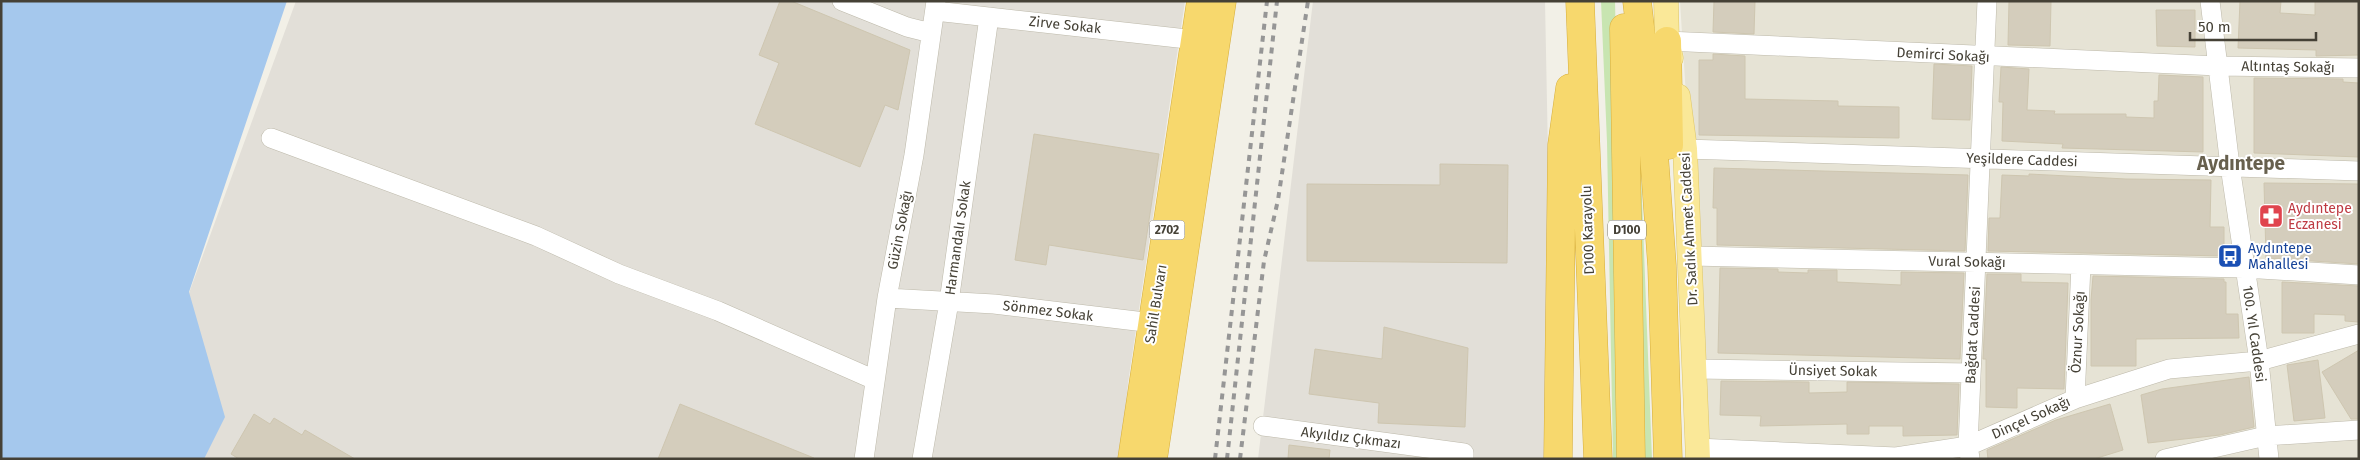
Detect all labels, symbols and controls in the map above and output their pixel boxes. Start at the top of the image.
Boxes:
scale bar [2190,10,2316,42]
street label: Zirve Sokak [1028,13,1103,37]
text: 50 m [2198,18,2231,36]
street label: Demirci Sokağı [1896,44,1990,66]
street label: Altıntaş Sokağı [2241,58,2335,76]
street label: Yeşildere Caddesi [1966,150,2078,170]
street label: Dr. Sadık Ahmet Caddesi [1676,152,1702,306]
district label: Aydıntepe [2196,152,2285,175]
street label: Harmandalı Sokak [942,179,975,296]
street label: D100 Karayolu [1578,185,1598,275]
street label: Güzin Sokağı [884,189,916,271]
place label: Aydıntepe Eczanesi [2288,200,2352,233]
pharmacy icon: Aydıntepe Eczanesi [2258,203,2284,229]
road number: 2702 [1150,220,1184,240]
road number: D100 [1608,220,1646,240]
place label: Aydıntepe Mahallesi [2248,240,2312,273]
bus stop icon: Aydıntepe Mahallesi [2217,243,2243,269]
street label: Vural Sokağı [1928,253,2006,271]
street label: Sahil Bulvarı [1141,263,1171,345]
street label: 100. Yıl Caddesi [2239,284,2269,384]
street label: Bağdat Caddesi [1962,286,1984,384]
street label: Öznur Sokağı [2066,290,2089,374]
street label: Sönmez Sokak [1002,297,1095,325]
street label: Ünsiyet Sokak [1788,361,1878,380]
street label: Dinçel Sokağı [1989,393,2073,443]
street label: Akyıldız Çıkmazı [1300,423,1402,453]

